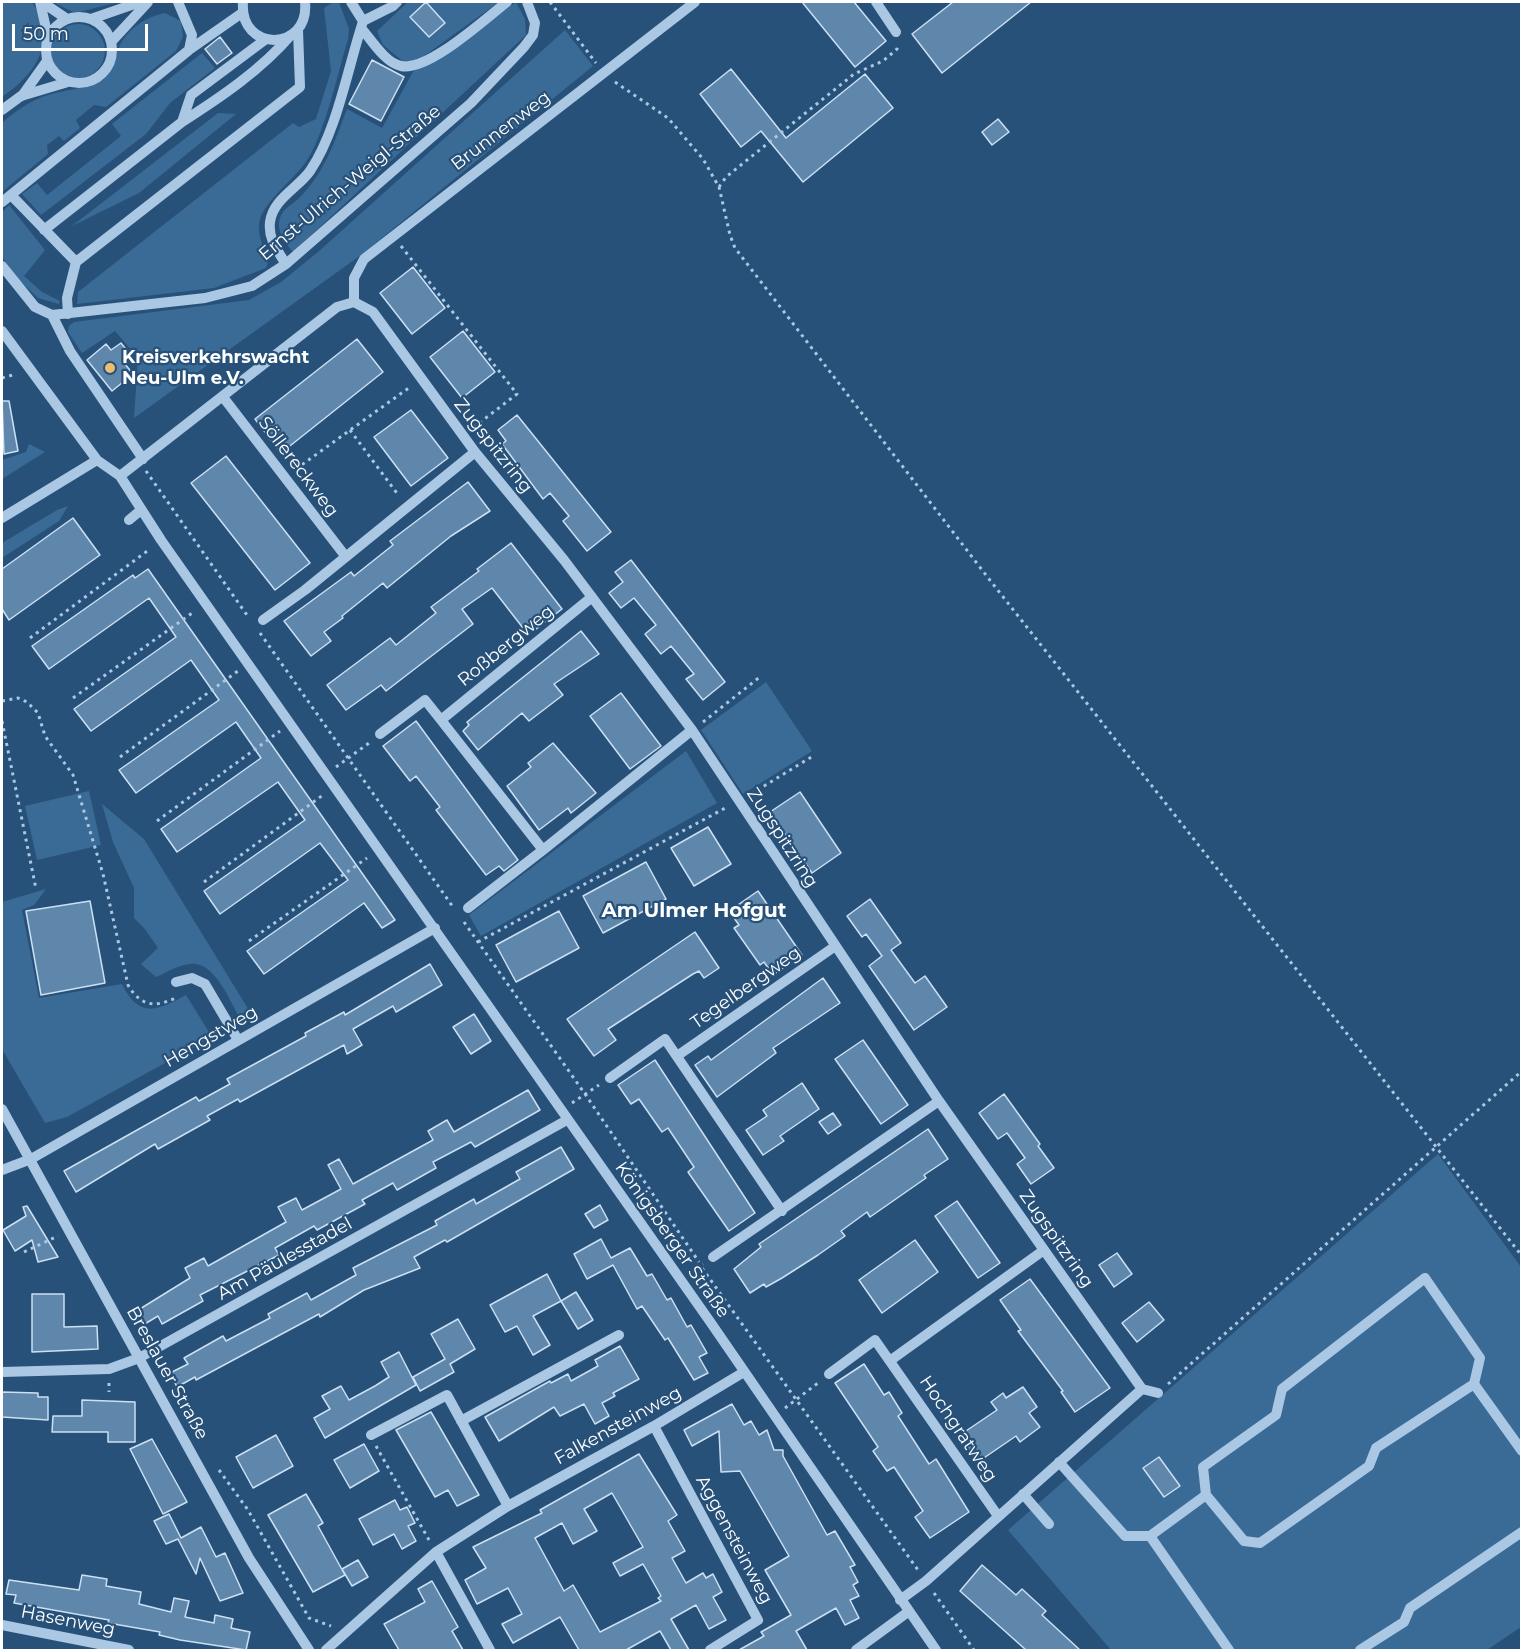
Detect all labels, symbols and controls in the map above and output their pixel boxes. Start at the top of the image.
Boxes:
scale bar [15,12,152,50]
text: 50 m [23,23,69,45]
street label: Brunnenweg [447,87,555,175]
street label: Ernst-Ulrich-Weigl-Straße [255,101,445,265]
place label: Kreisverkehrswacht Neu-Ulm e.V. [122,347,309,389]
marker: Kreisverkehrswacht Neu-Ulm e.V. [103,361,117,375]
street label: Zugspitzring [449,394,537,498]
street label: Söllereckweg [253,413,343,521]
street label: Roßbergweg [454,601,558,691]
street label: Zugspitzring [742,784,822,892]
district label: Am Ulmer Hofgut [601,899,787,923]
street label: Tegelbergweg [687,942,805,1034]
street label: Hengstweg [160,1001,262,1073]
street label: Königsberger Straße [610,1158,734,1322]
street label: Zugspitzring [1014,1186,1098,1292]
street label: Am Päulesstadel [214,1213,356,1305]
street label: Breslauer Straße [121,1303,213,1443]
street label: Hochgratweg [915,1372,1001,1486]
street label: Falkensteinweg [551,1382,685,1470]
street label: Aggensteinweg [691,1472,777,1608]
street label: Hasenweg [19,1601,117,1641]

